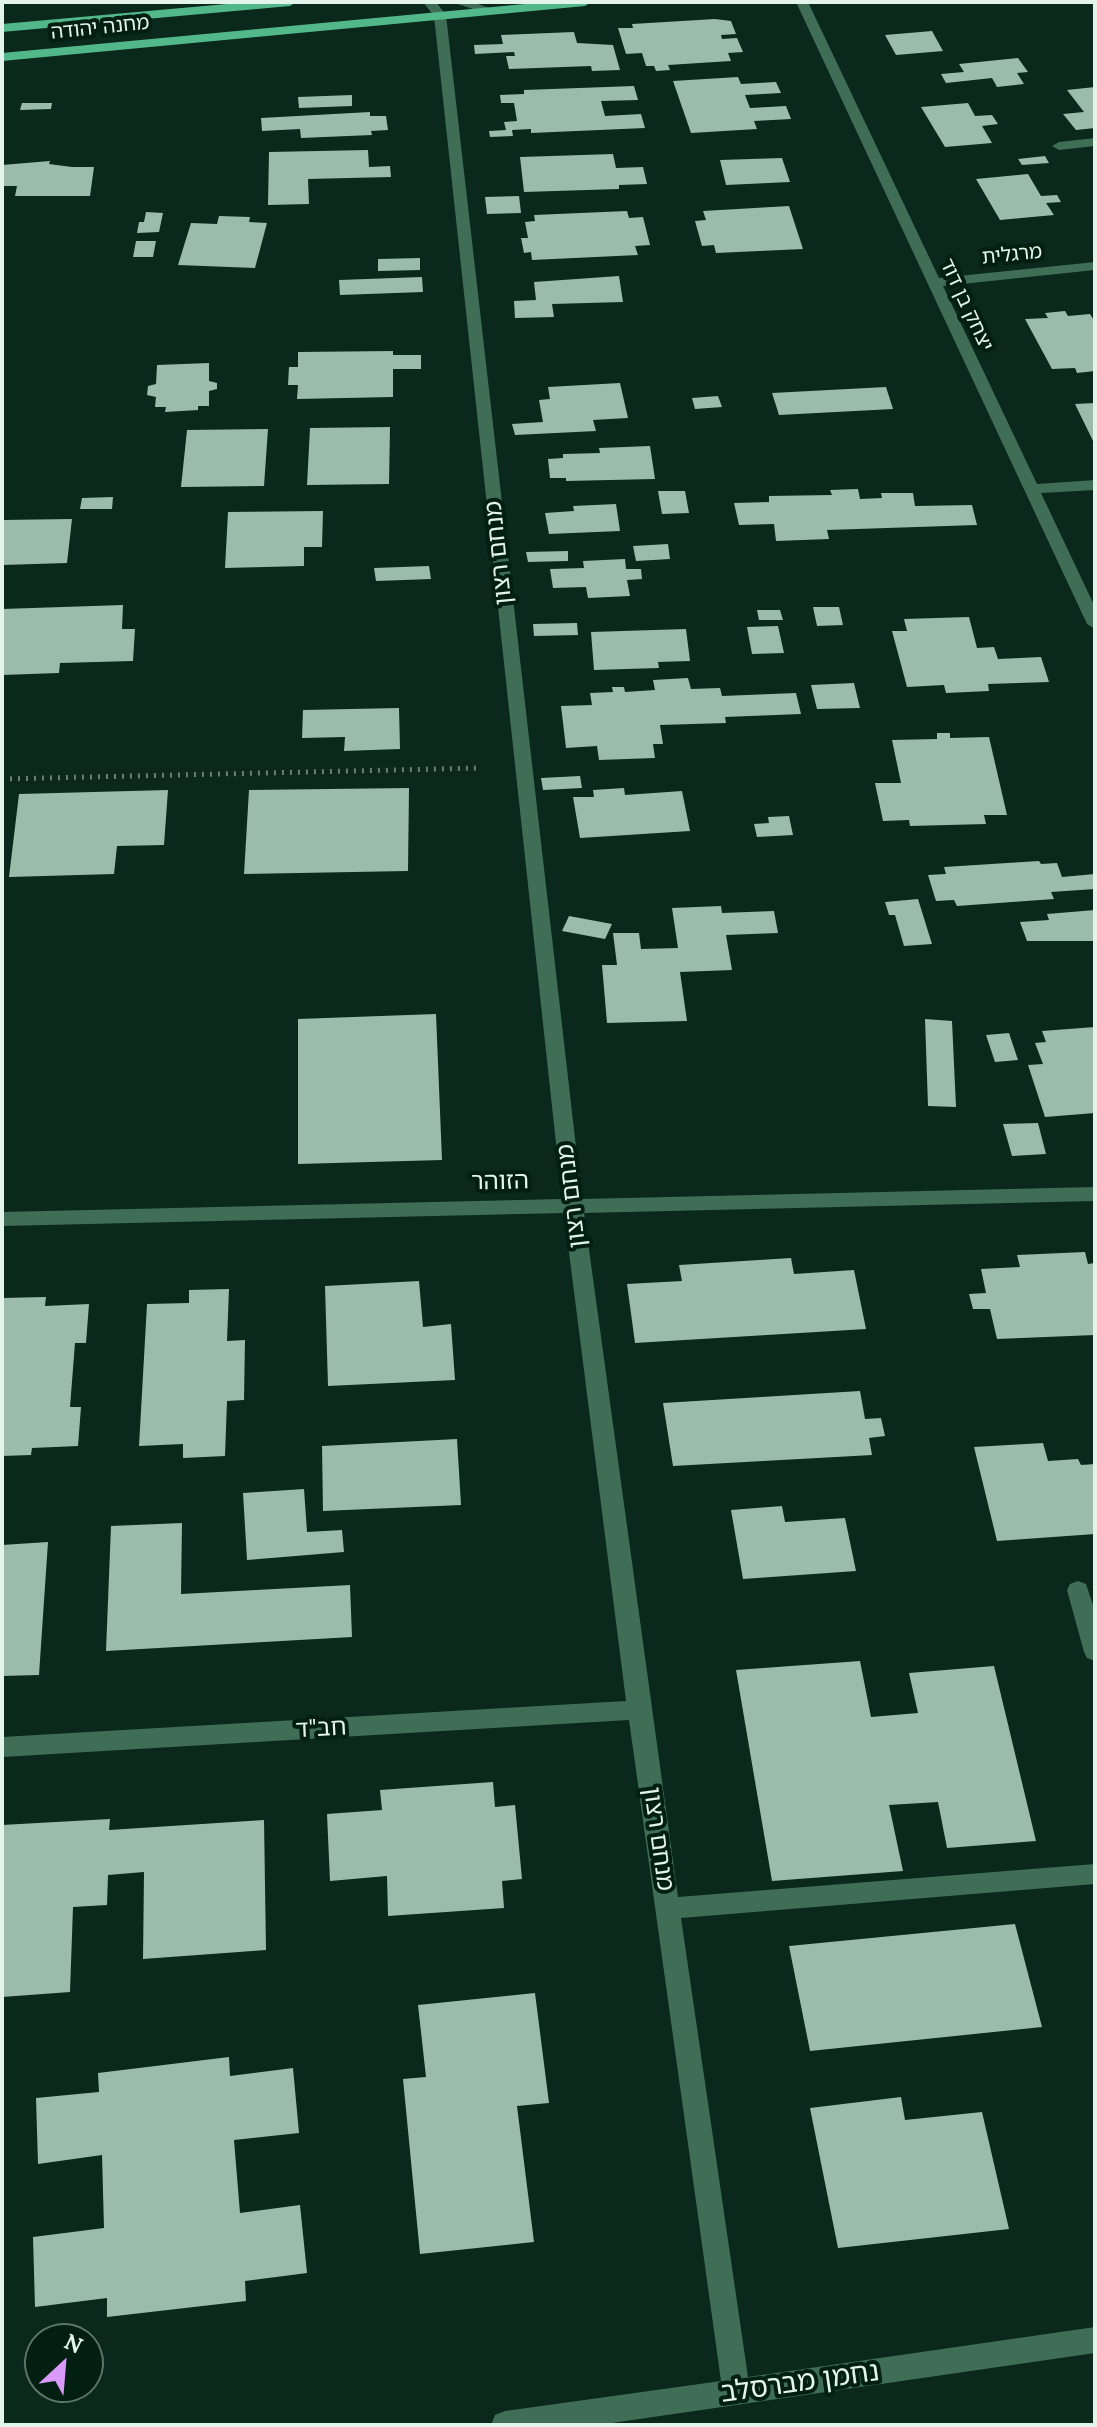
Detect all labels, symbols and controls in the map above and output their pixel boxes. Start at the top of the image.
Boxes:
street label: מחנה יהודה [50,11,150,45]
street label: מרגלית [981,240,1043,270]
street label: יצחק בן דוד [934,255,998,355]
street label: מנחם רצון [479,499,519,607]
street label: מנחם רצון [551,1142,593,1250]
street label: הזוהר [471,1167,529,1197]
street label: חב"ד [295,1713,347,1745]
street label: מנחם רצון [636,1785,680,1893]
north arrow [24,2323,104,2403]
text: N [60,2327,87,2360]
street label: נחמן מברסלב [719,2355,881,2411]

